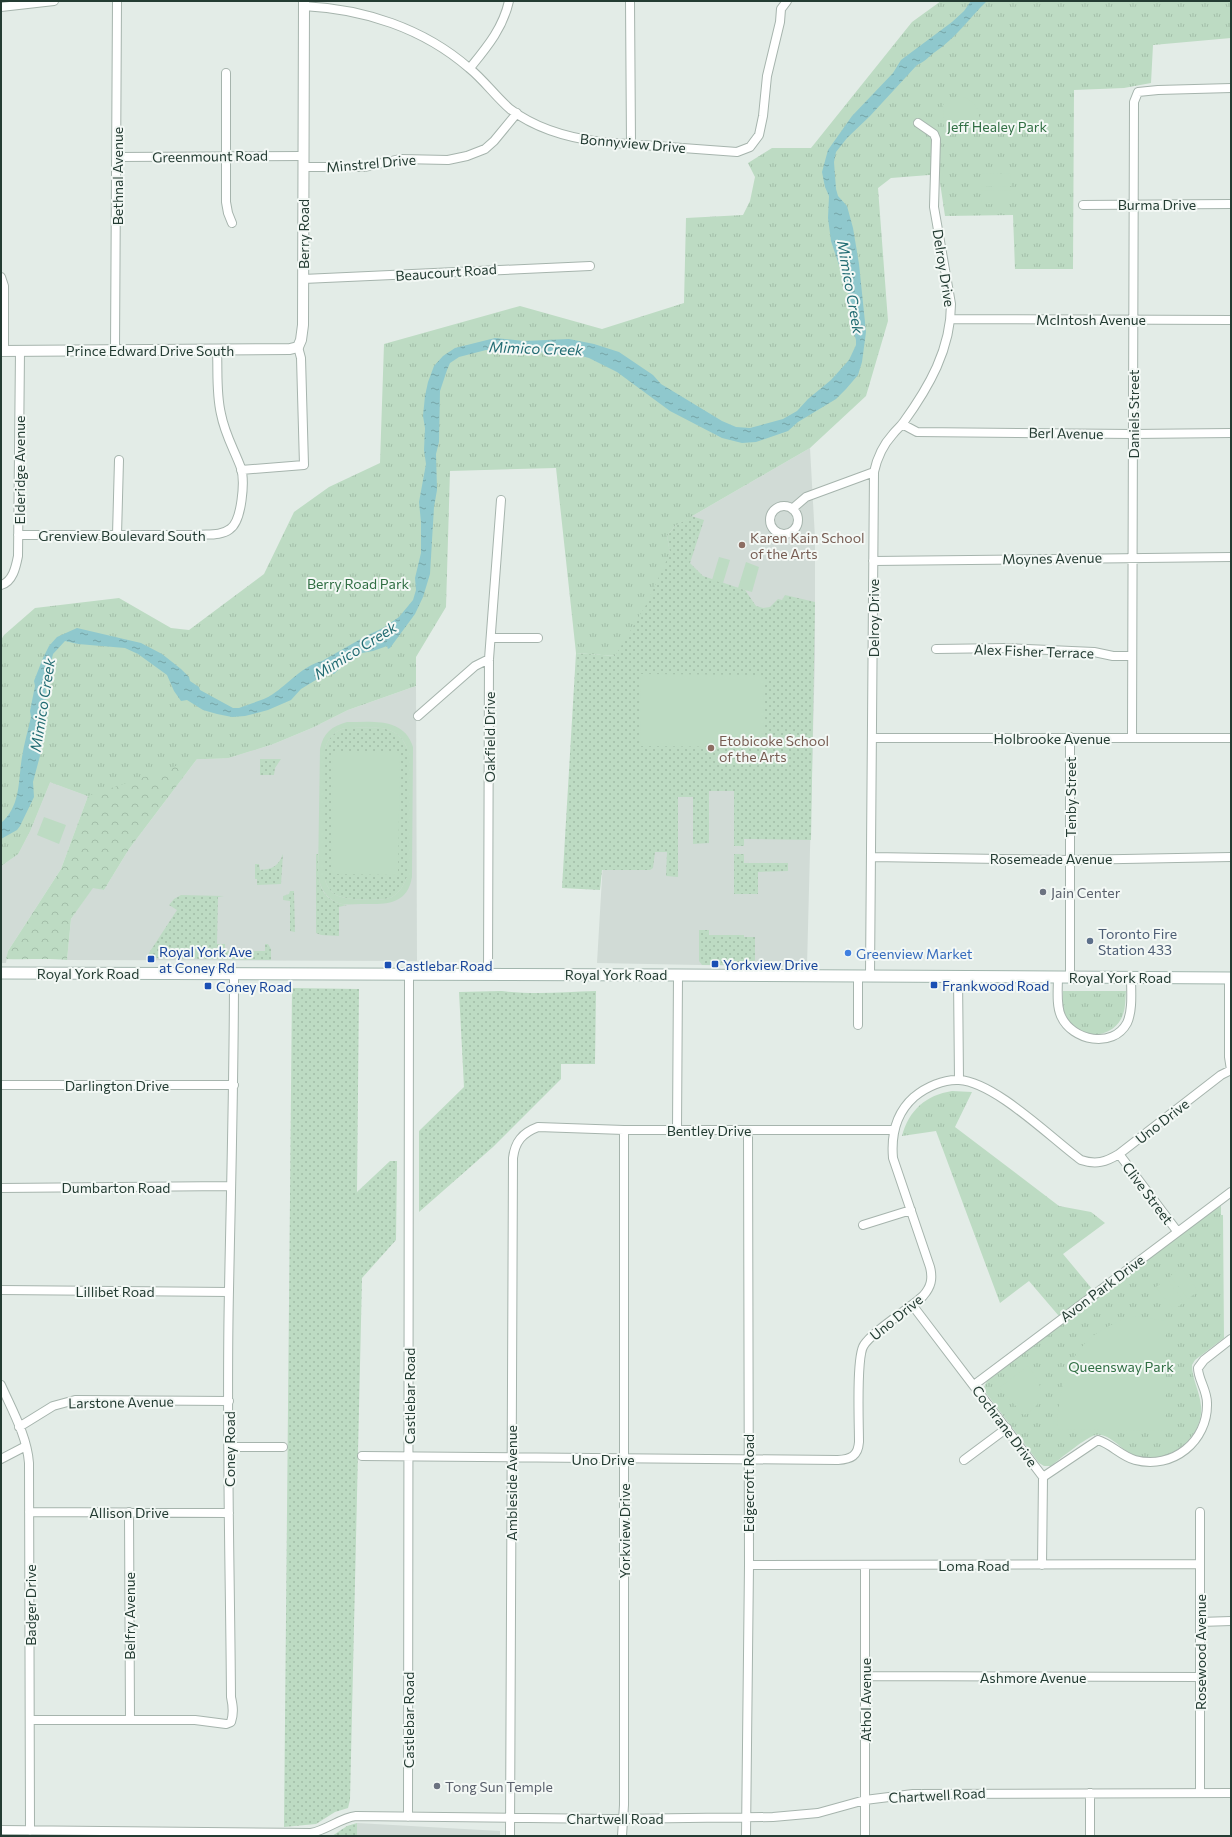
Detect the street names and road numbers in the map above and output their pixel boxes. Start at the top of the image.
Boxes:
street label: Bethnal Avenue [109,127,126,225]
street label: Bonnyview Drive [579,130,687,156]
street label: Greenmount Road [152,146,268,166]
street label: Minstrel Drive [325,151,417,175]
street label: Burma Drive [1118,196,1196,213]
street label: Berry Road [295,199,312,269]
street label: Delroy Drive [929,228,959,308]
street label: Beaucourt Road [395,260,497,284]
street label: McIntosh Avenue [1036,311,1146,328]
street label: Prince Edward Drive South [66,342,234,359]
street label: Daniels Street [1125,369,1142,458]
street label: Elderidge Avenue [11,416,28,524]
street label: Berl Avenue [1028,424,1104,442]
street label: Grenview Boulevard South [38,527,206,544]
street label: Moynes Avenue [1002,549,1102,567]
street label: Delroy Drive [865,579,882,657]
street label: Alex Fisher Terrace [974,640,1094,662]
street label: Oakfield Drive [481,691,498,783]
street label: Holbrooke Avenue [994,730,1110,747]
street label: Tenby Street [1062,756,1079,837]
street label: Rosemeade Avenue [990,850,1112,867]
street label: Royal York Road [37,965,139,982]
street label: Royal York Road [565,966,667,983]
street label: Royal York Road [1069,969,1171,986]
street label: Darlington Drive [65,1077,169,1094]
street label: Uno Drive [1132,1095,1192,1147]
street label: Bentley Drive [667,1122,751,1139]
street label: Clive Street [1119,1159,1177,1228]
street label: Dumbarton Road [62,1179,170,1196]
street label: Avon Park Drive [1057,1251,1147,1325]
street label: Lillibet Road [75,1283,155,1300]
street label: Uno Drive [866,1291,926,1343]
street label: Castlebar Road [401,1348,418,1444]
street label: Cochrane Drive [969,1382,1041,1470]
street label: Larstone Avenue [68,1393,174,1411]
street label: Coney Road [221,1411,238,1487]
street label: Ambleside Avenue [503,1425,520,1541]
street label: Edgecroft Road [740,1434,757,1532]
street label: Uno Drive [571,1451,635,1468]
street label: Yorkview Drive [616,1483,633,1579]
street label: Allison Drive [89,1504,169,1521]
street label: Loma Road [938,1557,1010,1574]
street label: Badger Drive [22,1564,39,1646]
street label: Belfry Avenue [121,1572,138,1660]
street label: Rosewood Avenue [1192,1594,1209,1710]
street label: Athol Avenue [857,1658,874,1742]
street label: Ashmore Avenue [980,1669,1086,1686]
street label: Castlebar Road [400,1672,417,1768]
street label: Chartwell Road [888,1784,986,1806]
street label: Chartwell Road [566,1810,664,1827]

